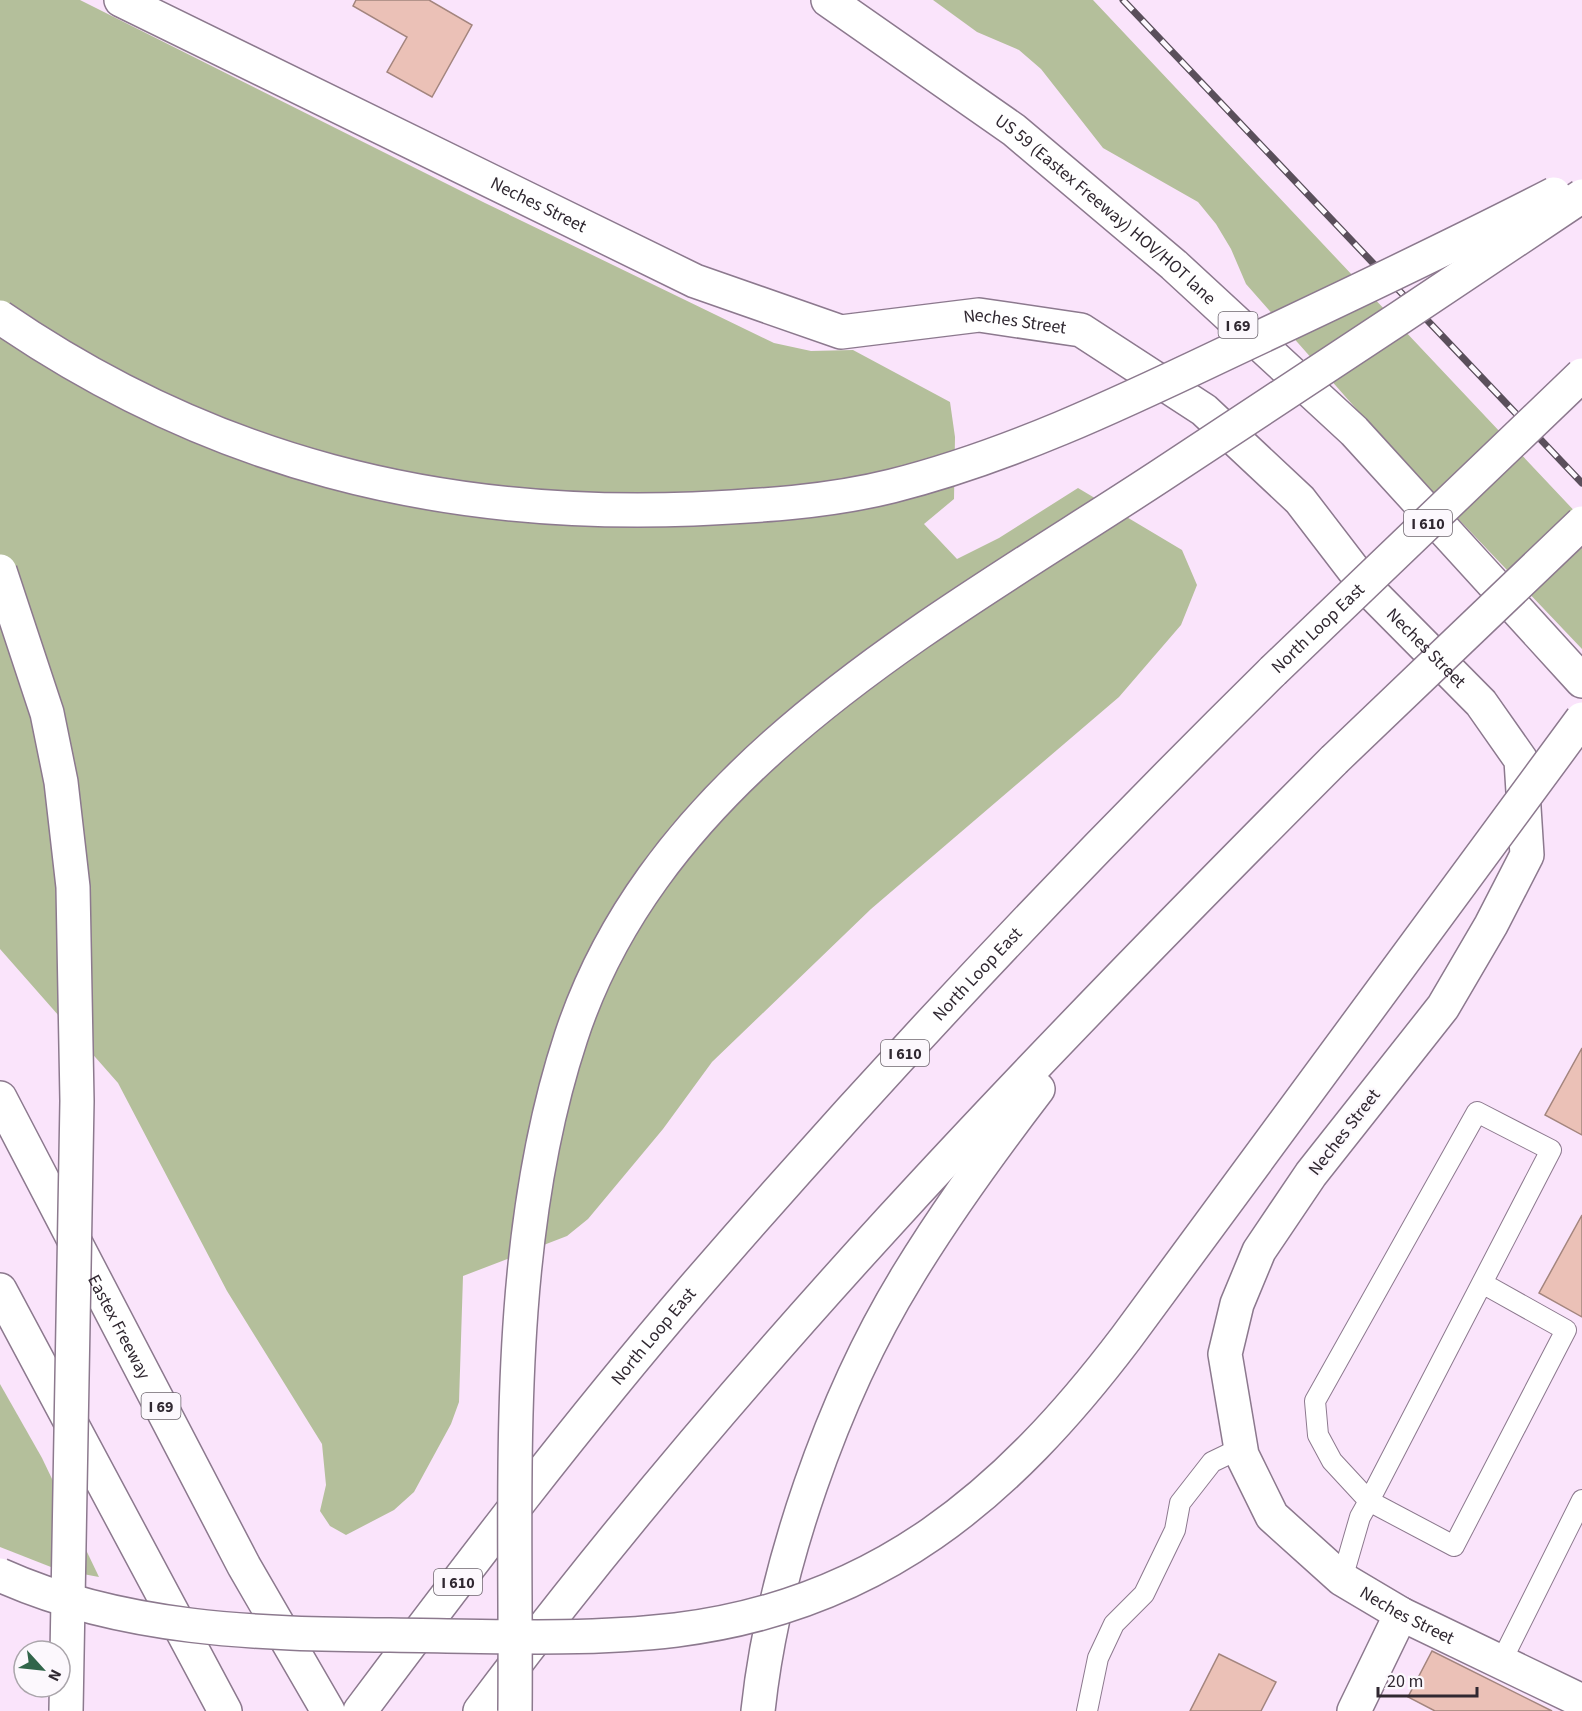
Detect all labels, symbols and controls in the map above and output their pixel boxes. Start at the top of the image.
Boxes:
street label: US 59 (Eastex Freeway) HOV/HOT lane [990,108,1221,311]
street label: Neches Street [486,171,591,239]
street label: Neches Street [962,303,1068,341]
road number: I 69 [1218,312,1258,338]
road number: I 610 [1404,510,1452,536]
street label: North Loop East [1266,578,1370,679]
street label: Neches Street [1381,602,1471,694]
street label: North Loop East [927,922,1028,1027]
road number: I 610 [881,1040,929,1066]
street label: Neches Street [1303,1084,1386,1181]
street label: Eastex Freeway [81,1270,157,1384]
street label: North Loop East [605,1282,702,1391]
road number: I 69 [142,1393,180,1419]
road number: I 610 [434,1569,482,1595]
street label: Neches Street [1355,1580,1458,1651]
north arrow [12,1639,72,1699]
scale bar [1378,1660,1477,1698]
text: N [42,1666,67,1685]
text: 20 m [1387,1669,1423,1694]

